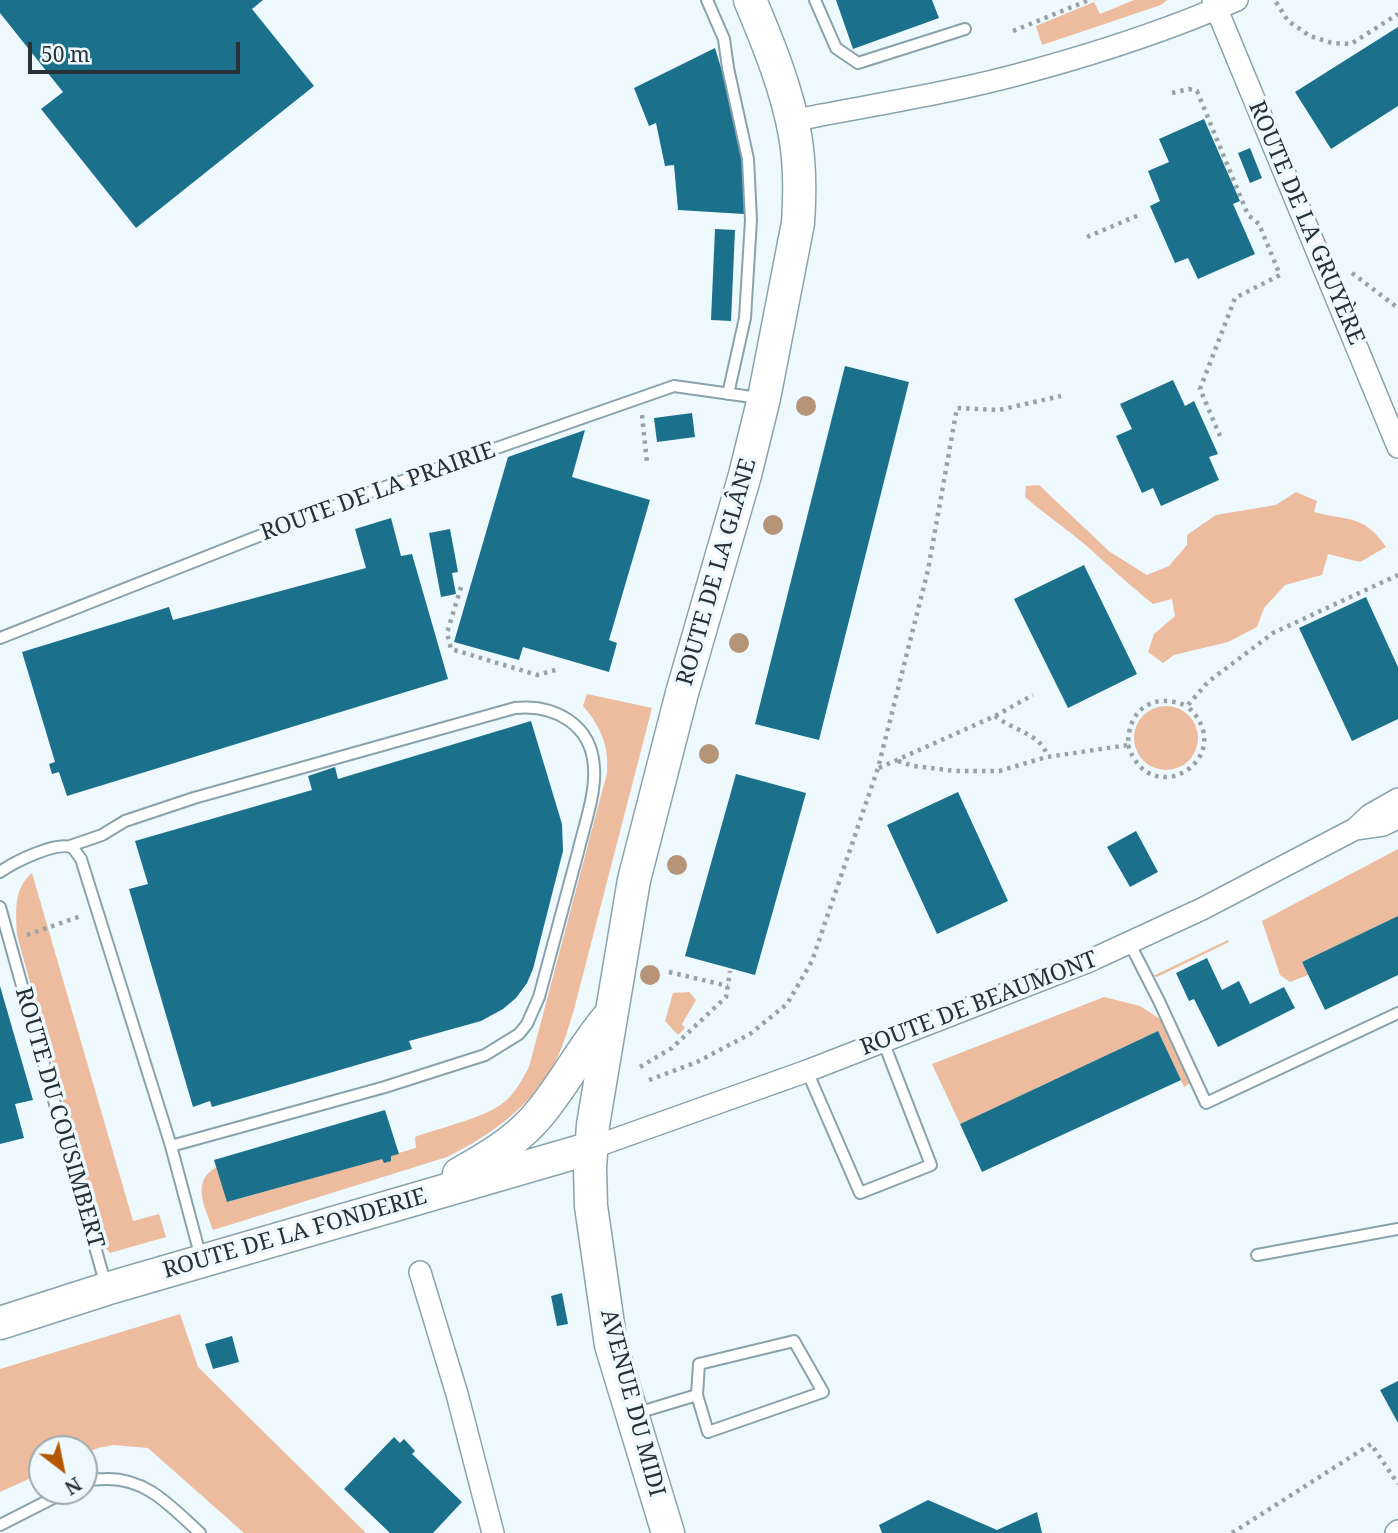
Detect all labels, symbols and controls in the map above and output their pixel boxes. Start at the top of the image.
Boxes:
scale bar [32,28,243,72]
text: 50 m [41,40,90,68]
street label: ROUTE DE LA GRUYÈRE [1242,97,1370,349]
street label: ROUTE DE LA PRAIRIE [257,437,499,547]
street label: ROUTE DE LA GLÂNE [671,455,763,689]
street label: ROUTE DE BEAUMONT [857,946,1101,1062]
street label: ROUTE DU COUSIMBERT [9,984,109,1252]
street label: ROUTE DE LA FONDERIE [160,1183,430,1285]
street label: AVENUE DU MIDI [594,1306,670,1500]
north arrow [28,1435,98,1505]
text: N [60,1471,86,1501]

